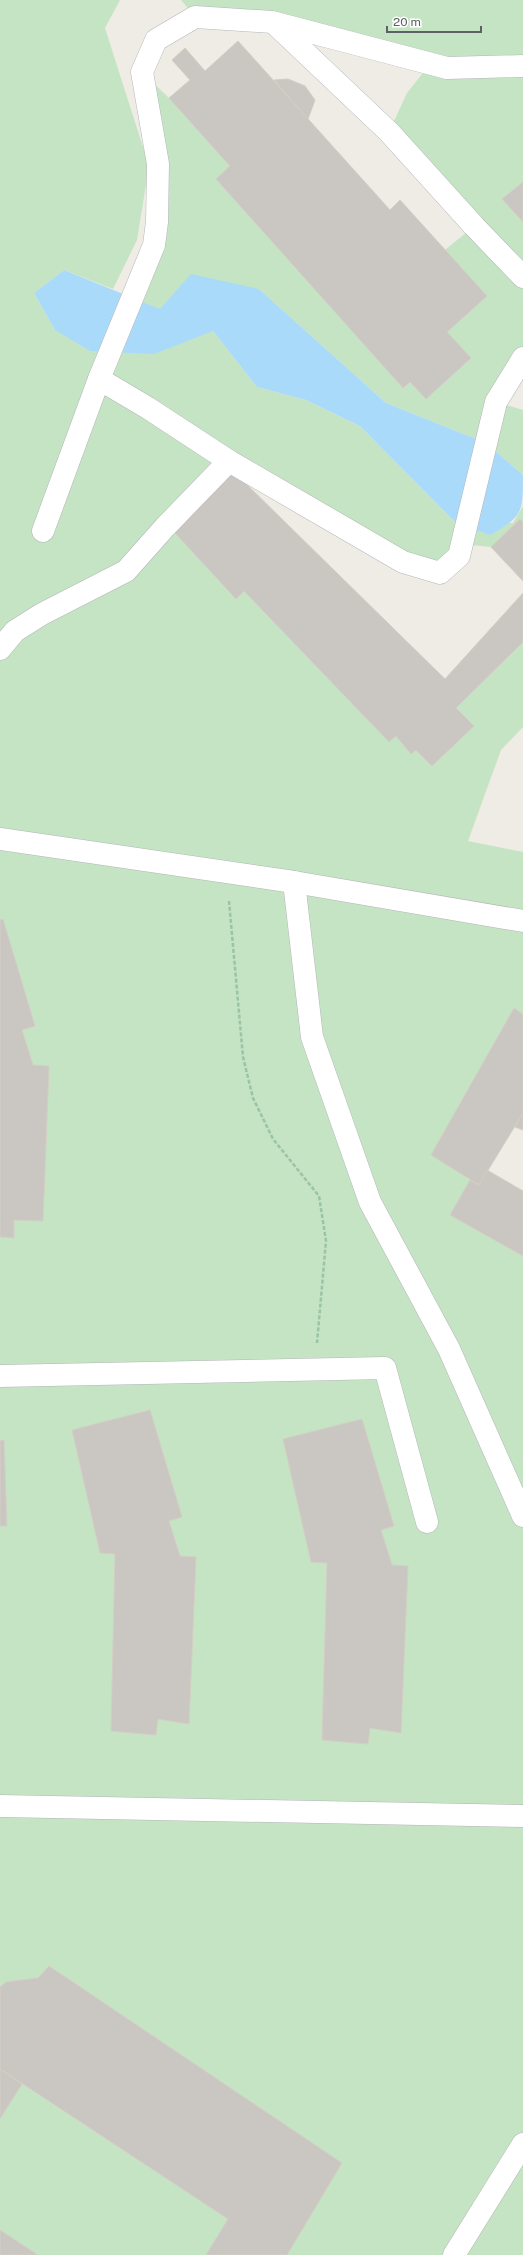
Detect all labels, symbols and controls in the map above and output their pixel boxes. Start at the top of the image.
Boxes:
scale bar [387,8,481,34]
text: 20 m [393,15,421,29]

